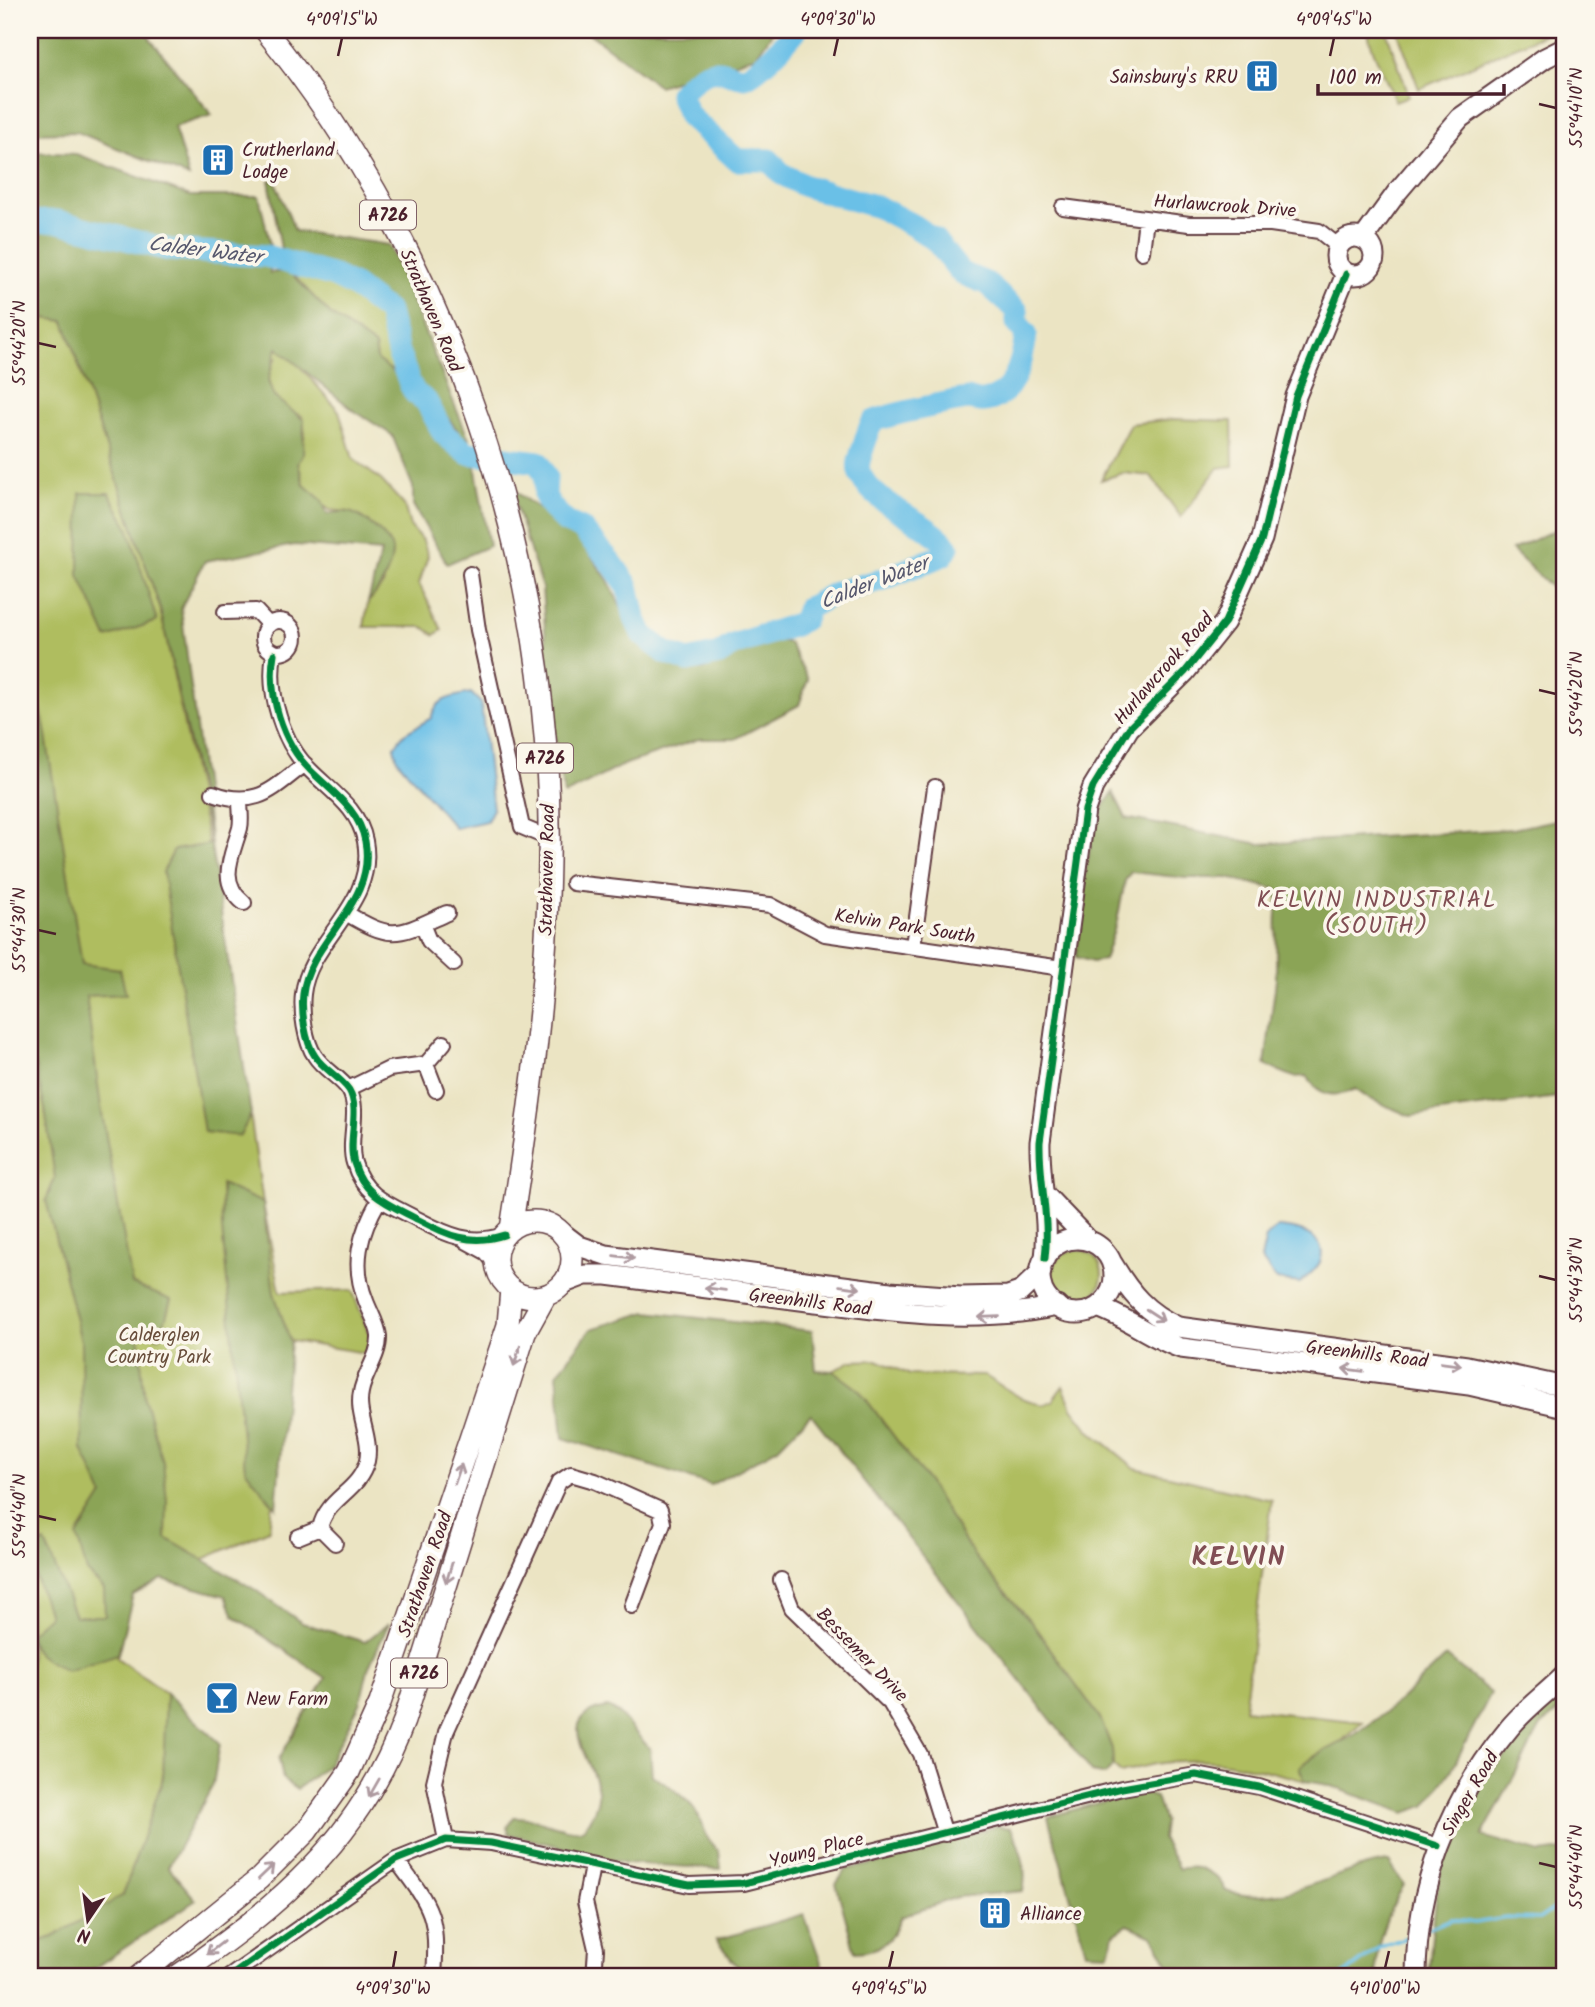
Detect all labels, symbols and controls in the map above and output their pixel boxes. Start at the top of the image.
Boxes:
text: 4°09'15"W [306,6,378,35]
text: 4°09'30"W [800,6,876,35]
text: 4°09'45"W [1296,6,1372,35]
scale bar [1318,52,1504,96]
building icon: Sainsbury's RRU [1243,57,1281,95]
text: 100 m [1329,62,1382,95]
place label: Sainsbury's RRU [1110,63,1238,93]
text: 55°44'10"N [1563,68,1592,148]
place label: Crutherland Lodge [242,136,335,188]
building icon: Crutherland Lodge [199,141,237,179]
street label: Hurlawcrook Drive [1153,187,1297,227]
road number: A726 [360,200,416,230]
water label: Calder Water [146,228,267,275]
street label: Strathaven Road [391,244,470,378]
text: 55°44'20"N [6,300,35,386]
water label: Calder Water [816,546,937,619]
street label: Hurlawcrook Road [1107,606,1222,732]
text: 55°44'20"N [1563,651,1592,737]
road number: A726 [517,744,573,772]
street label: Strathaven Road [532,804,564,936]
district label: KELVIN INDUSTRIAL (SOUTH) [1257,883,1497,945]
text: 55°44'30"N [6,887,35,973]
street label: Kelvin Park South [832,901,977,953]
text: 55°44'30"N [1563,1237,1592,1323]
one-way arrow [612,1251,635,1264]
one-way arrow [838,1280,861,1293]
street label: Greenhills Road [747,1281,873,1325]
one-way arrow [704,1282,727,1295]
one-way arrow [1145,1308,1165,1322]
one-way arrow [978,1310,1001,1323]
park label: Calderglen Country Park [107,1321,211,1373]
street label: Greenhills Road [1304,1333,1430,1377]
one-way arrow [510,1345,522,1367]
one-way arrow [1439,1357,1461,1370]
one-way arrow [1343,1364,1365,1377]
one-way arrow [453,1463,465,1485]
text: 55°44'40"N [6,1474,35,1558]
street label: Strathaven Road [390,1507,462,1642]
district label: KELVIN [1192,1537,1286,1579]
one-way arrow [441,1562,454,1584]
street label: Bessemer Drive [808,1601,915,1710]
road number: A726 [391,1658,447,1688]
bar icon: New Farm [203,1679,241,1717]
place label: New Farm [246,1685,328,1715]
street label: Singer Road [1434,1745,1508,1842]
one-way arrow [367,1777,381,1797]
street label: Young Place [766,1825,867,1877]
text: 55°44'40"N [1563,1825,1592,1909]
one-way arrow [258,1863,275,1880]
north arrow [52,1884,122,1954]
building icon: Alliance [976,1894,1014,1932]
place label: Alliance [1020,1900,1082,1930]
text: N [75,1919,94,1951]
one-way arrow [207,1941,225,1956]
text: 4°09'30"W [355,1975,431,2004]
text: 4°09'45"W [851,1975,927,2004]
text: 4°10'00"W [1349,1975,1421,2004]

